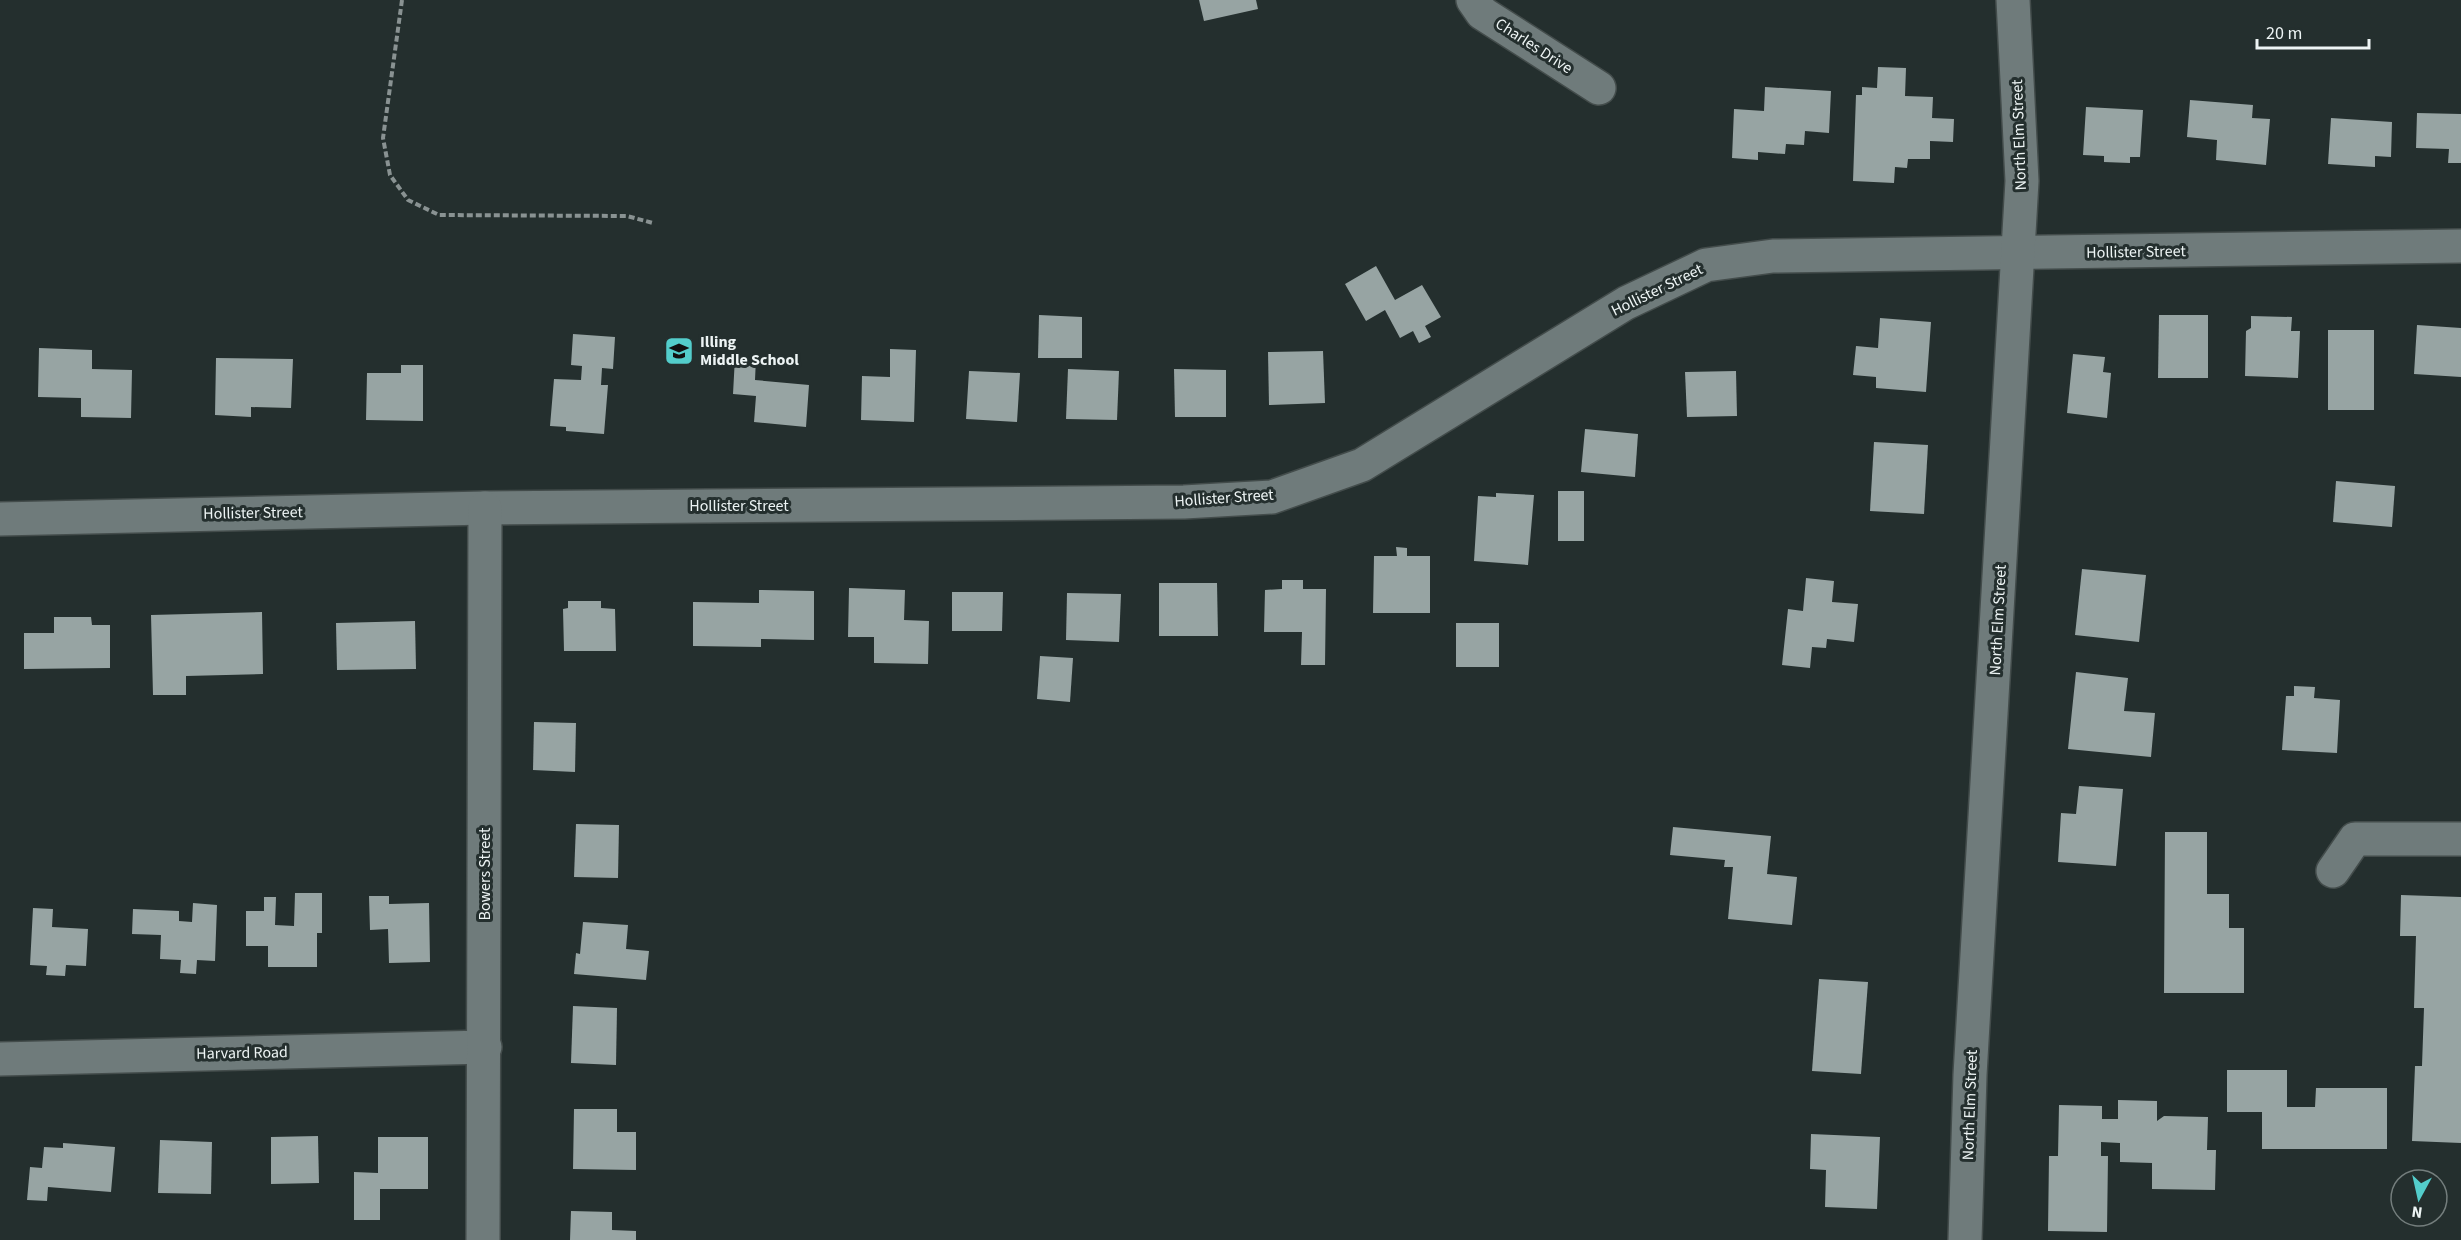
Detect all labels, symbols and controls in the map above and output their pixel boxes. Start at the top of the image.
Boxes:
scale bar [2257,12,2370,50]
street label: Charles Drive [1491,13,1577,79]
text: 20 m [2266,21,2302,46]
street label: North Elm Street [2006,79,2032,191]
street label: Hollister Street [2086,240,2187,264]
street label: Hollister Street [1607,258,1707,322]
place label: Illing Middle School [700,331,799,371]
school or university icon: Illing Middle School [663,335,695,367]
street label: Hollister Street [1174,484,1275,512]
street label: Hollister Street [689,495,789,517]
street label: Hollister Street [203,501,304,525]
street label: North Elm Street [1984,563,2012,676]
street label: Bowers Street [474,827,496,920]
street label: Harvard Road [196,1041,288,1065]
street label: North Elm Street [1957,1049,1983,1161]
north arrow [2389,1168,2449,1228]
text: N [2410,1200,2424,1223]

